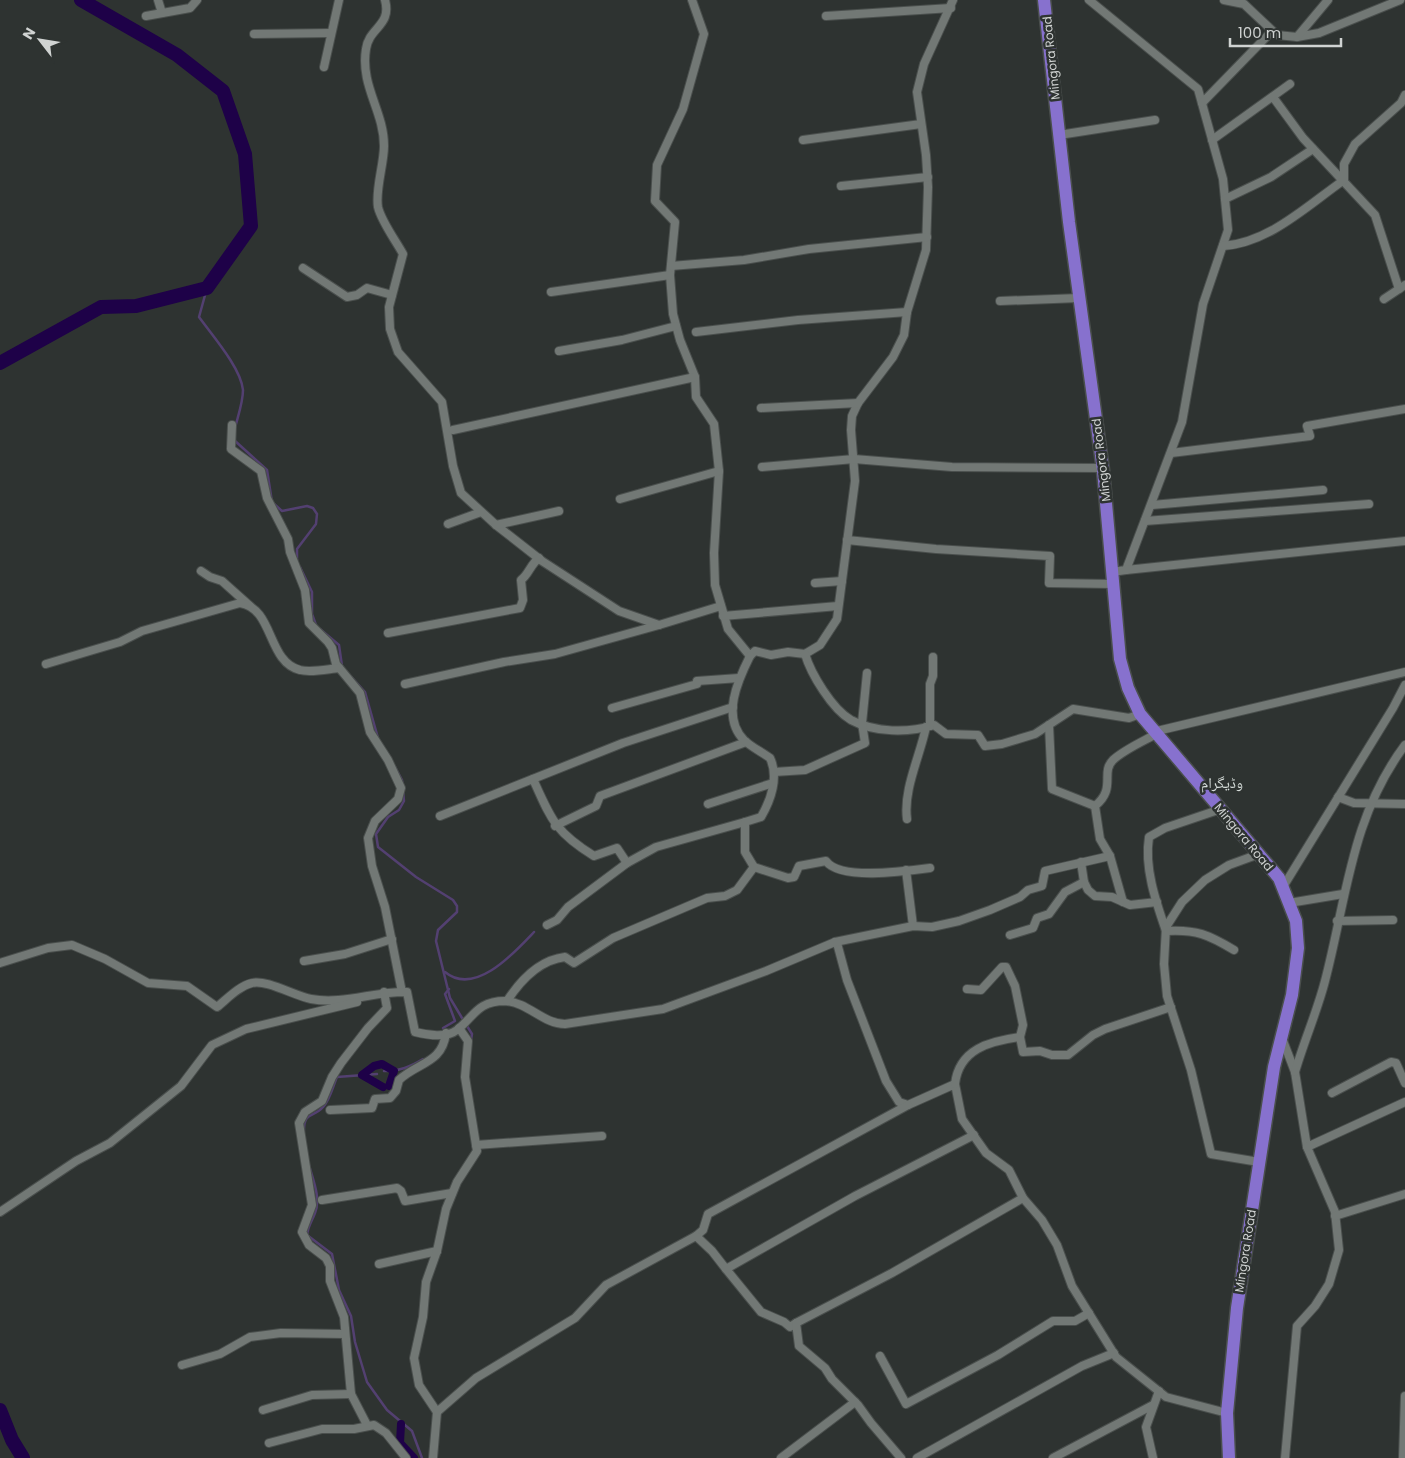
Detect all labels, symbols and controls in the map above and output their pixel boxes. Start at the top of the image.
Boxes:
north arrow [15,15,65,65]
street label: Mingora Road [1038,15,1064,101]
scale bar [1230,15,1341,47]
text: 100 m [1238,22,1281,43]
text: N [18,24,40,43]
street label: Mingora Road [1087,417,1115,503]
district label: وڈیگرام [1201,772,1243,793]
street label: Mingora Road [1211,799,1277,875]
street label: Mingora Road [1230,1208,1260,1294]

